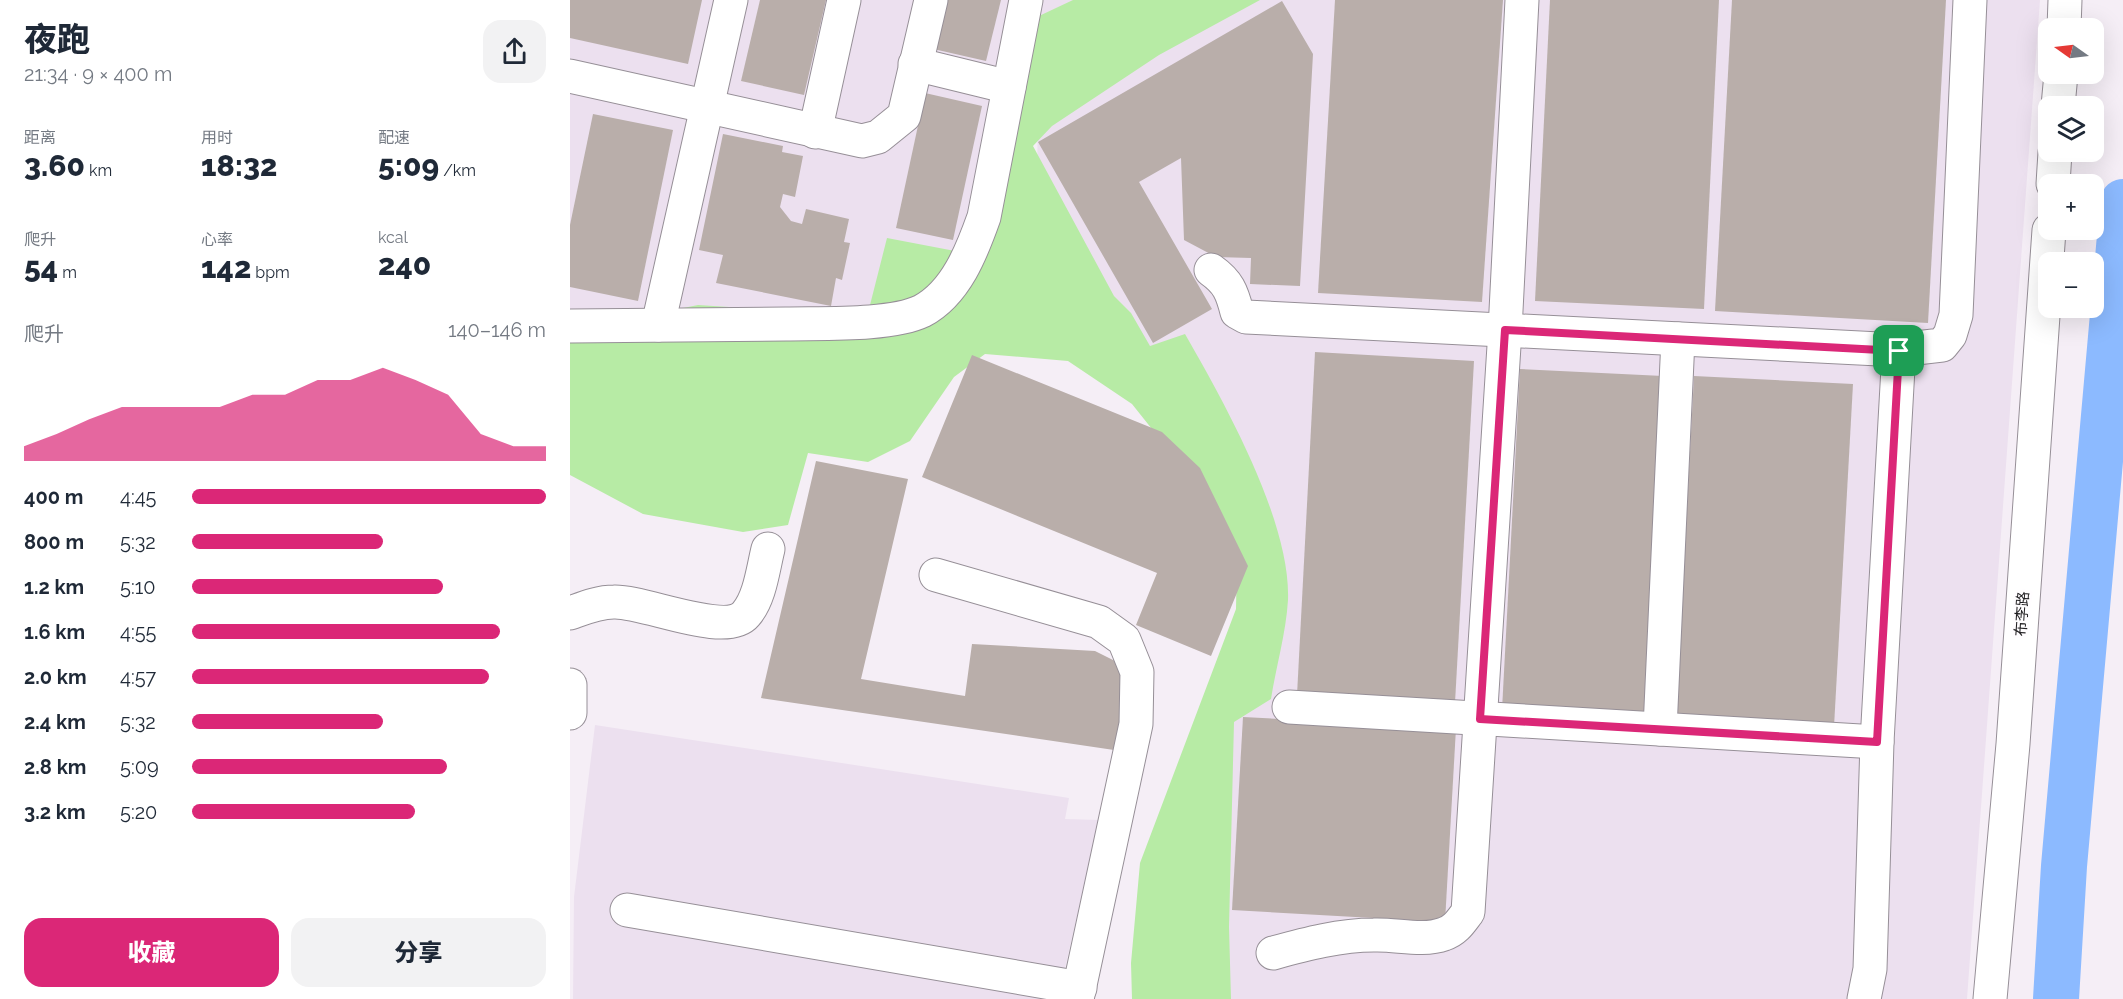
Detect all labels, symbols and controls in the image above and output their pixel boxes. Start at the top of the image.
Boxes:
north arrow [2038,18,2104,84]
map controls [2038,18,2104,318]
text: 夜跑 [24,20,90,59]
button: share [483,20,546,83]
text: 21:34 · 9 × 400 m [24,62,172,86]
button: layers [2038,96,2104,162]
text: 距离 [24,128,56,147]
text: 用时 [201,128,233,147]
text: 配速 [378,128,410,147]
text: 3.60 [24,148,85,183]
text: 18:32 [201,148,277,183]
text: 5:09 [378,148,439,183]
text: km [85,161,112,180]
text: /km [439,161,476,180]
button: + [2038,174,2104,240]
text: kcal [378,228,408,247]
text: 爬升 [24,230,56,249]
text: 心率 [201,230,233,249]
text: 240 [378,247,431,282]
text: 54 [24,250,58,285]
text: 142 [201,250,251,285]
button: − [2038,252,2104,318]
text: m [58,263,77,282]
text: bpm [251,263,290,282]
text: 140–146 m [448,318,546,342]
text: 爬升 [24,322,64,346]
pin [1873,325,1924,376]
icon: arrive [1882,334,1915,367]
text: 400 m [24,485,83,509]
text: 4:45 [120,485,157,509]
text: 800 m [24,530,84,554]
text: 5:32 [120,530,156,554]
text: 1.2 km [24,575,84,599]
text: 5:10 [120,575,155,599]
street label: 布李路 [2011,591,2033,637]
text: 1.6 km [24,620,85,644]
text: 4:55 [120,620,156,644]
text: 2.0 km [24,665,87,689]
text: 4:57 [120,665,156,689]
text: 2.4 km [24,710,86,734]
text: 5:32 [120,710,156,734]
text: 2.8 km [24,755,86,779]
text: 5:09 [120,755,159,779]
text: 3.2 km [24,800,86,824]
text: 5:20 [120,800,157,824]
button: 收藏 [24,918,279,987]
button: 分享 [291,918,546,987]

